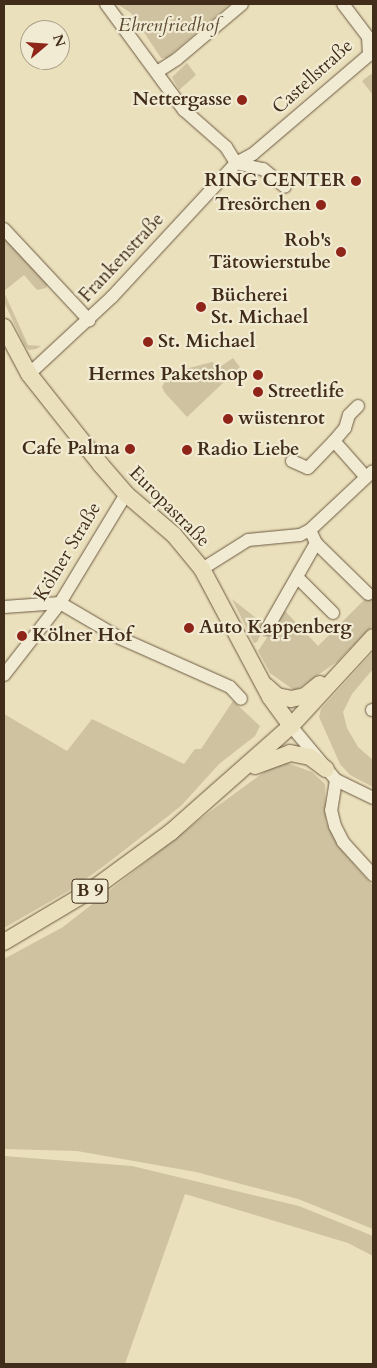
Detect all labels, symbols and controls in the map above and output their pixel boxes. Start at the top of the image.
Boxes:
park label: Ehrenfriedhof [118,15,220,37]
north arrow [20,20,70,70]
text: N [48,32,70,49]
street label: Castellstraße [268,35,358,119]
place label: Nettergasse [132,89,232,111]
marker: Nettergasse [236,94,248,106]
place label: RING CENTER [204,170,346,192]
marker: RING CENTER [350,175,362,187]
place label: Tresörchen [215,194,311,216]
marker: Tresörchen [315,199,327,211]
street label: Frankenstraße [75,209,169,307]
place label: Rob's Tätowierstube [209,230,331,274]
marker: Rob's Tätowierstube [335,246,347,258]
place label: Bücherei St. Michael [211,285,308,329]
marker: Bücherei St. Michael [195,301,207,313]
place label: St. Michael [158,331,255,353]
marker: St. Michael [142,336,154,348]
place label: Hermes Paketshop [88,364,248,386]
marker: Hermes Paketshop [252,369,264,381]
place label: Streetlife [268,381,344,403]
marker: Streetlife [252,386,264,398]
place label: wüstenrot [238,408,325,430]
marker: wüstenrot [222,413,234,425]
place label: Cafe Palma [22,438,120,460]
place label: Radio Liebe [197,439,300,461]
marker: Cafe Palma [124,443,136,455]
marker: Radio Liebe [181,444,193,456]
street label: Europastraße [124,462,214,552]
street label: Kölner Straße [30,498,106,606]
place label: Auto Kappenberg [199,617,352,639]
marker: Auto Kappenberg [183,622,195,634]
place label: Kölner Hof [32,625,132,647]
marker: Kölner Hof [16,630,28,642]
road number: B 9 [71,876,109,906]

